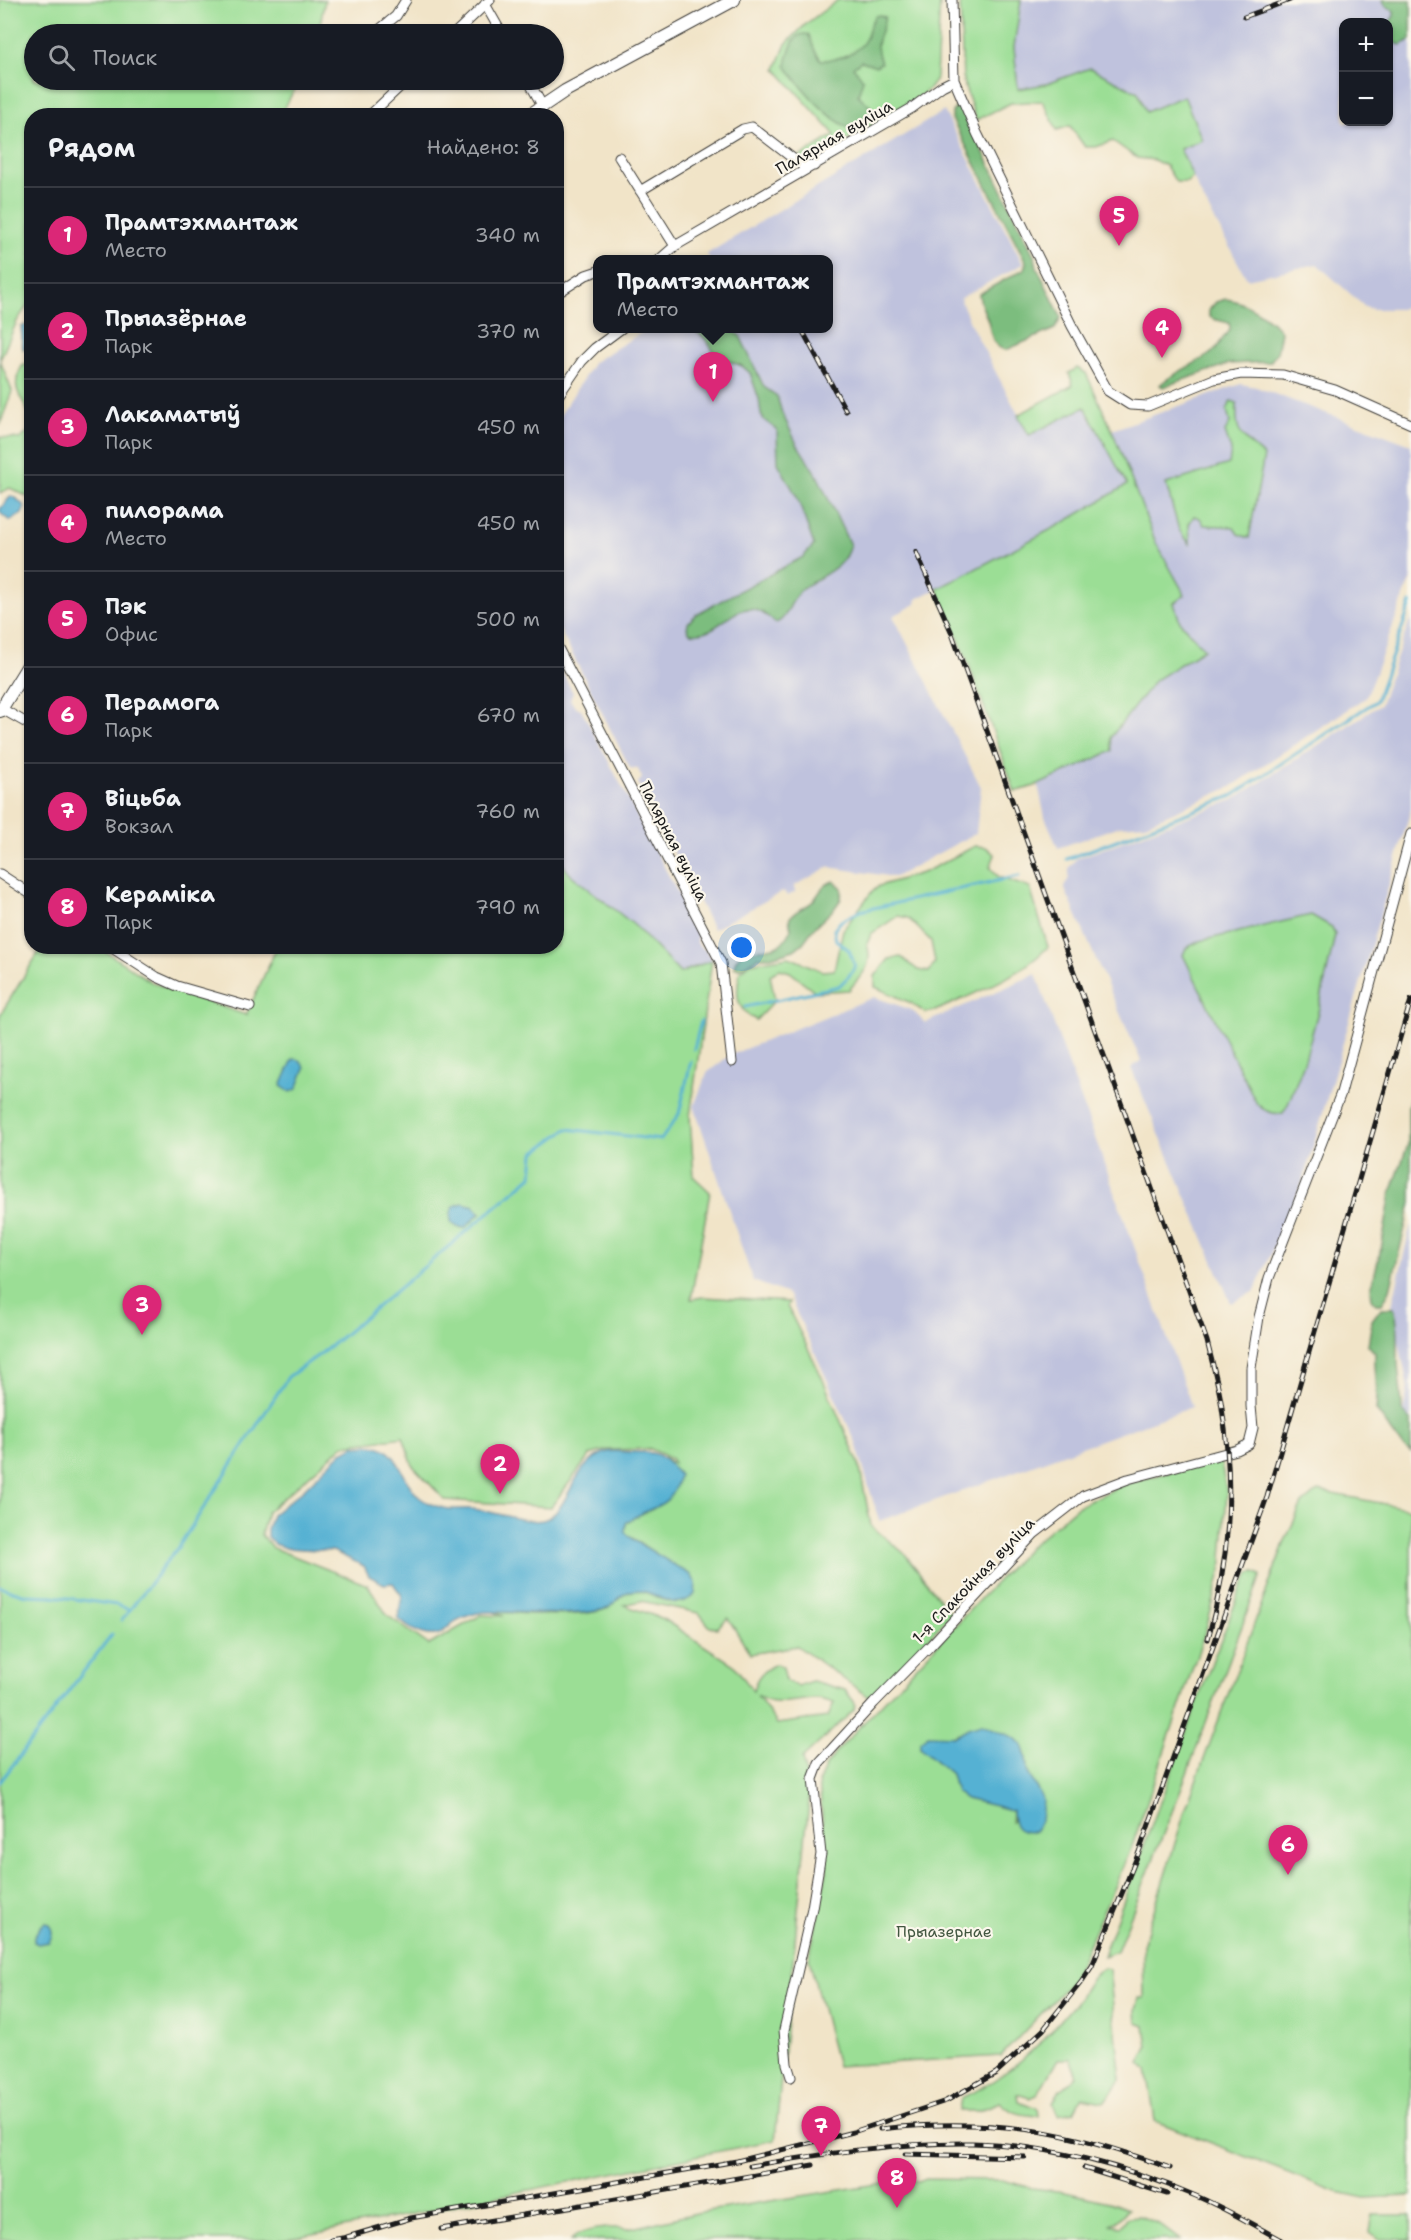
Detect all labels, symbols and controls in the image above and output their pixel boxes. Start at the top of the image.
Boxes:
map controls [1339,18,1393,126]
button: + [1339,18,1393,72]
search box [24,24,564,90]
icon: search [45,41,78,74]
text: Поиск [93,43,157,72]
button: − [1339,72,1393,126]
street label: Палярная вуліца [772,95,897,179]
text: Рядом [48,130,135,165]
text: Найдено: 8 [427,134,540,160]
pin: 5 [1100,196,1138,246]
text: Прамтэхмантаж [105,208,298,237]
text: 1 [63,222,72,248]
text: 340 m [475,222,540,248]
text: Место [105,237,167,263]
popup [593,255,833,333]
text: Прамтэхмантаж [617,267,809,296]
text: Место [617,296,679,322]
text: Прыазёрнае [105,304,247,333]
pin: 4 [1142,308,1182,358]
text: 2 [61,318,75,344]
text: 370 m [476,318,540,344]
text: Парк [105,333,152,359]
pin: 1 [694,352,732,402]
text: Лакаматыў [105,400,240,429]
text: 3 [61,414,75,440]
text: 450 m [476,414,540,440]
text: Парк [105,429,152,455]
text: пилорама [105,496,224,525]
text: 4 [61,510,75,536]
text: 450 m [476,510,540,536]
text: Место [105,525,167,551]
text: Пэк [105,592,147,621]
text: 5 [61,606,74,632]
text: 500 m [476,606,540,632]
text: Офис [105,621,158,647]
text: Перамога [105,688,219,717]
text: 6 [61,702,75,728]
text: 670 m [477,702,540,728]
text: Парк [105,717,152,743]
street label: Палярная вуліца [634,778,713,905]
text: Віцьба [105,784,181,813]
text: 7 [61,798,75,824]
text: 760 m [475,798,540,824]
text: Вокзал [105,813,173,839]
text: Кераміка [105,880,215,909]
text: 8 [61,894,75,920]
text: 790 m [475,894,540,920]
text: Парк [105,909,152,935]
your location [727,933,756,962]
pin: 3 [122,1286,162,1335]
pin: 2 [480,1444,520,1494]
street label: 1-я Спакойная вуліца [907,1513,1039,1648]
pin: 6 [1268,1826,1308,1875]
park label: Прыазернае [896,1921,992,1942]
pin: 7 [802,2106,840,2156]
pin: 8 [878,2158,916,2208]

